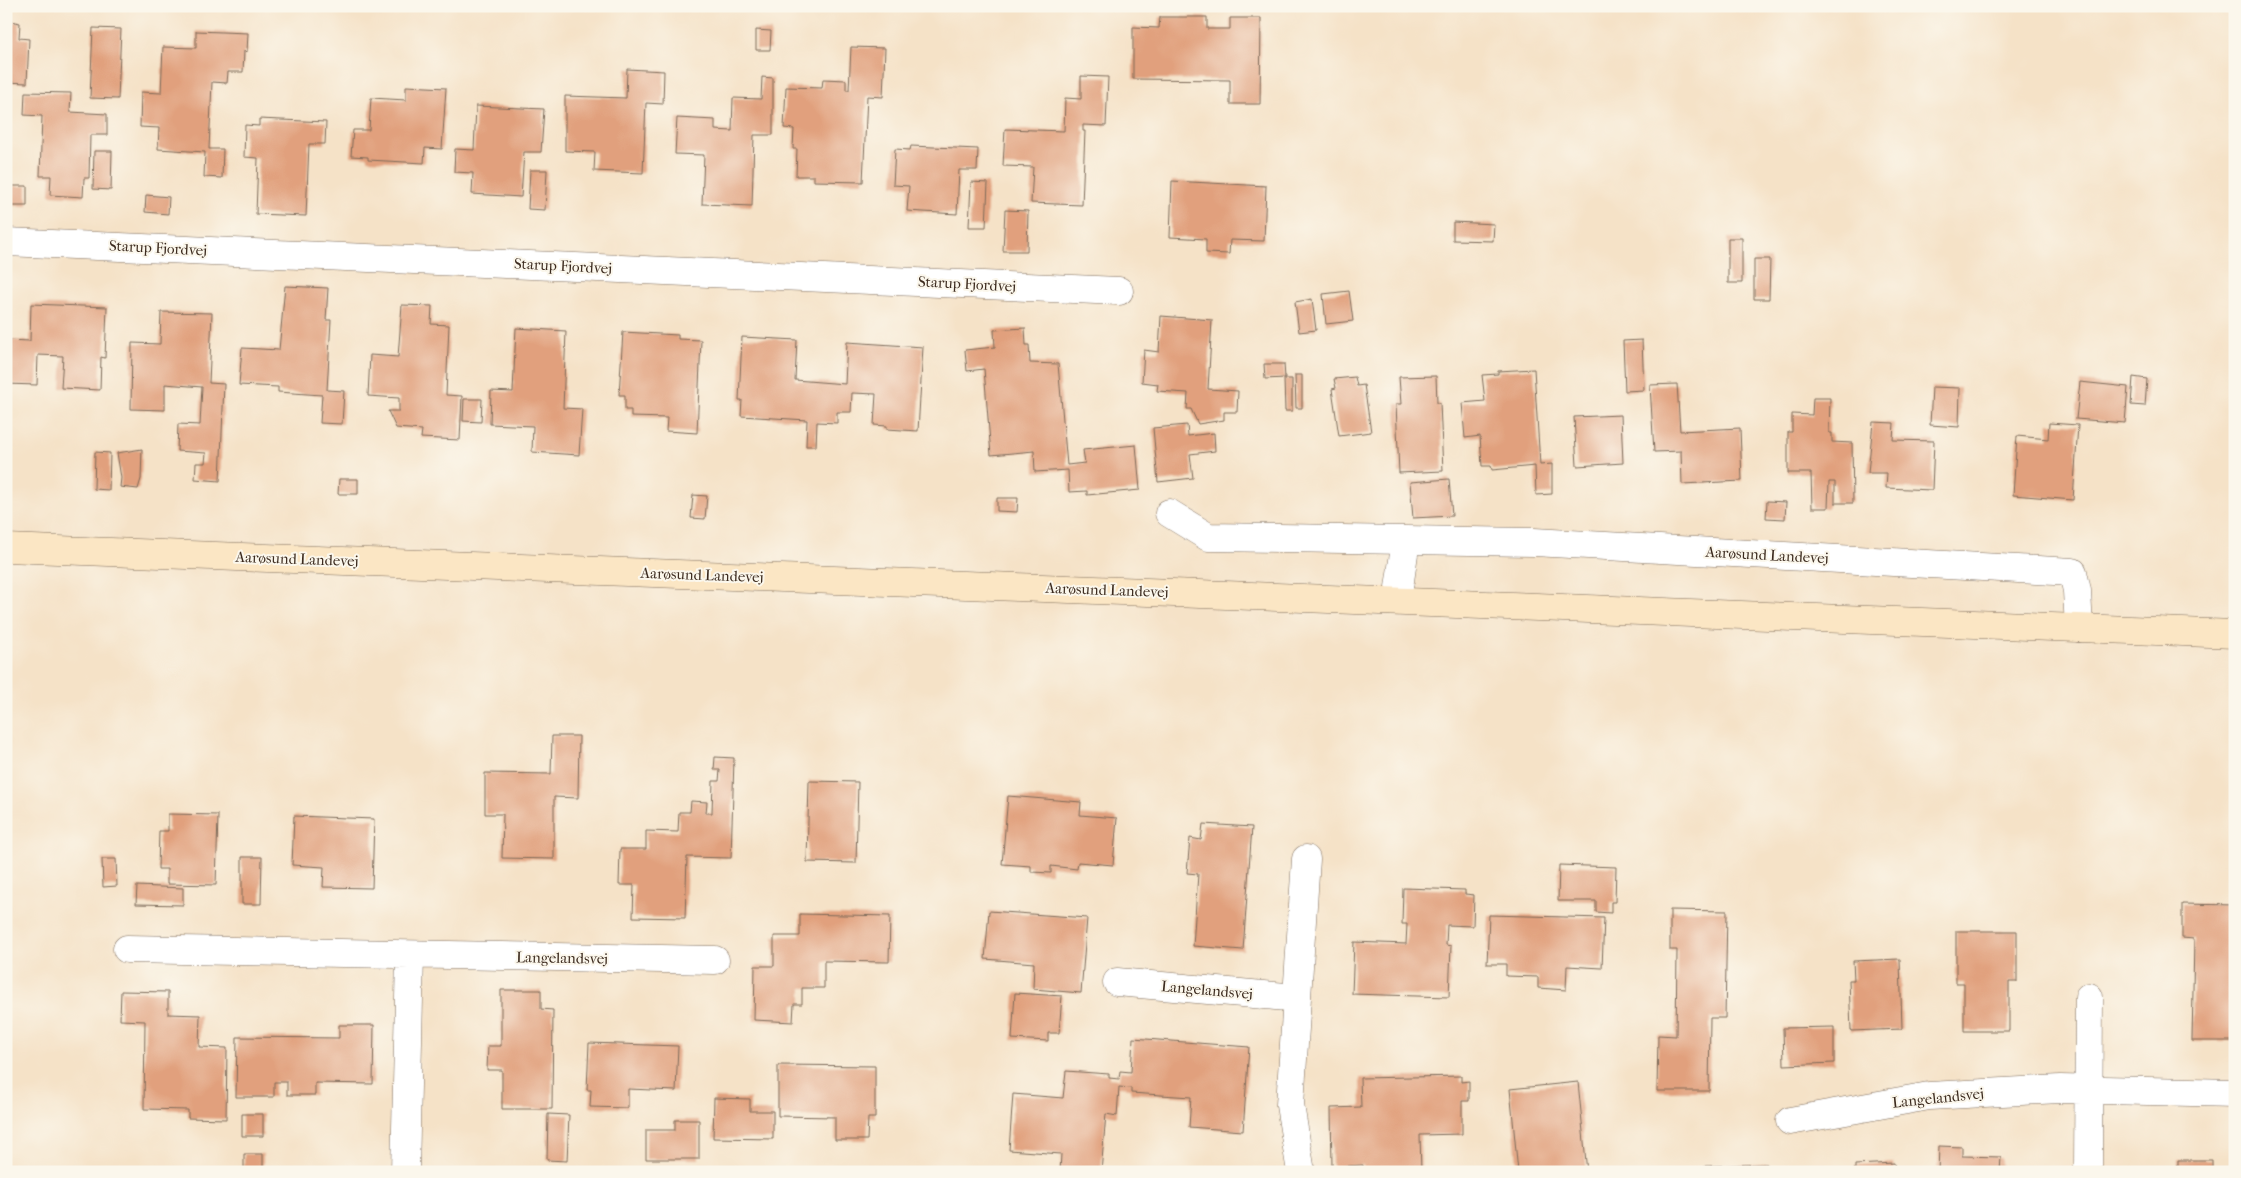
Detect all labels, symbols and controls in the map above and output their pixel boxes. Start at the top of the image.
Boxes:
street label: Starup Fjordvej [108,236,208,260]
street label: Starup Fjordvej [513,254,613,278]
street label: Starup Fjordvej [917,272,1017,296]
street label: Aarøsund Landevej [1704,543,1829,567]
street label: Aarøsund Landevej [234,548,359,570]
street label: Aarøsund Landevej [639,564,764,586]
street label: Aarøsund Landevej [1044,579,1169,601]
street label: Langelandsvej [516,948,608,968]
street label: Langelandsvej [1160,977,1254,1003]
street label: Langelandsvej [1891,1084,1985,1112]

